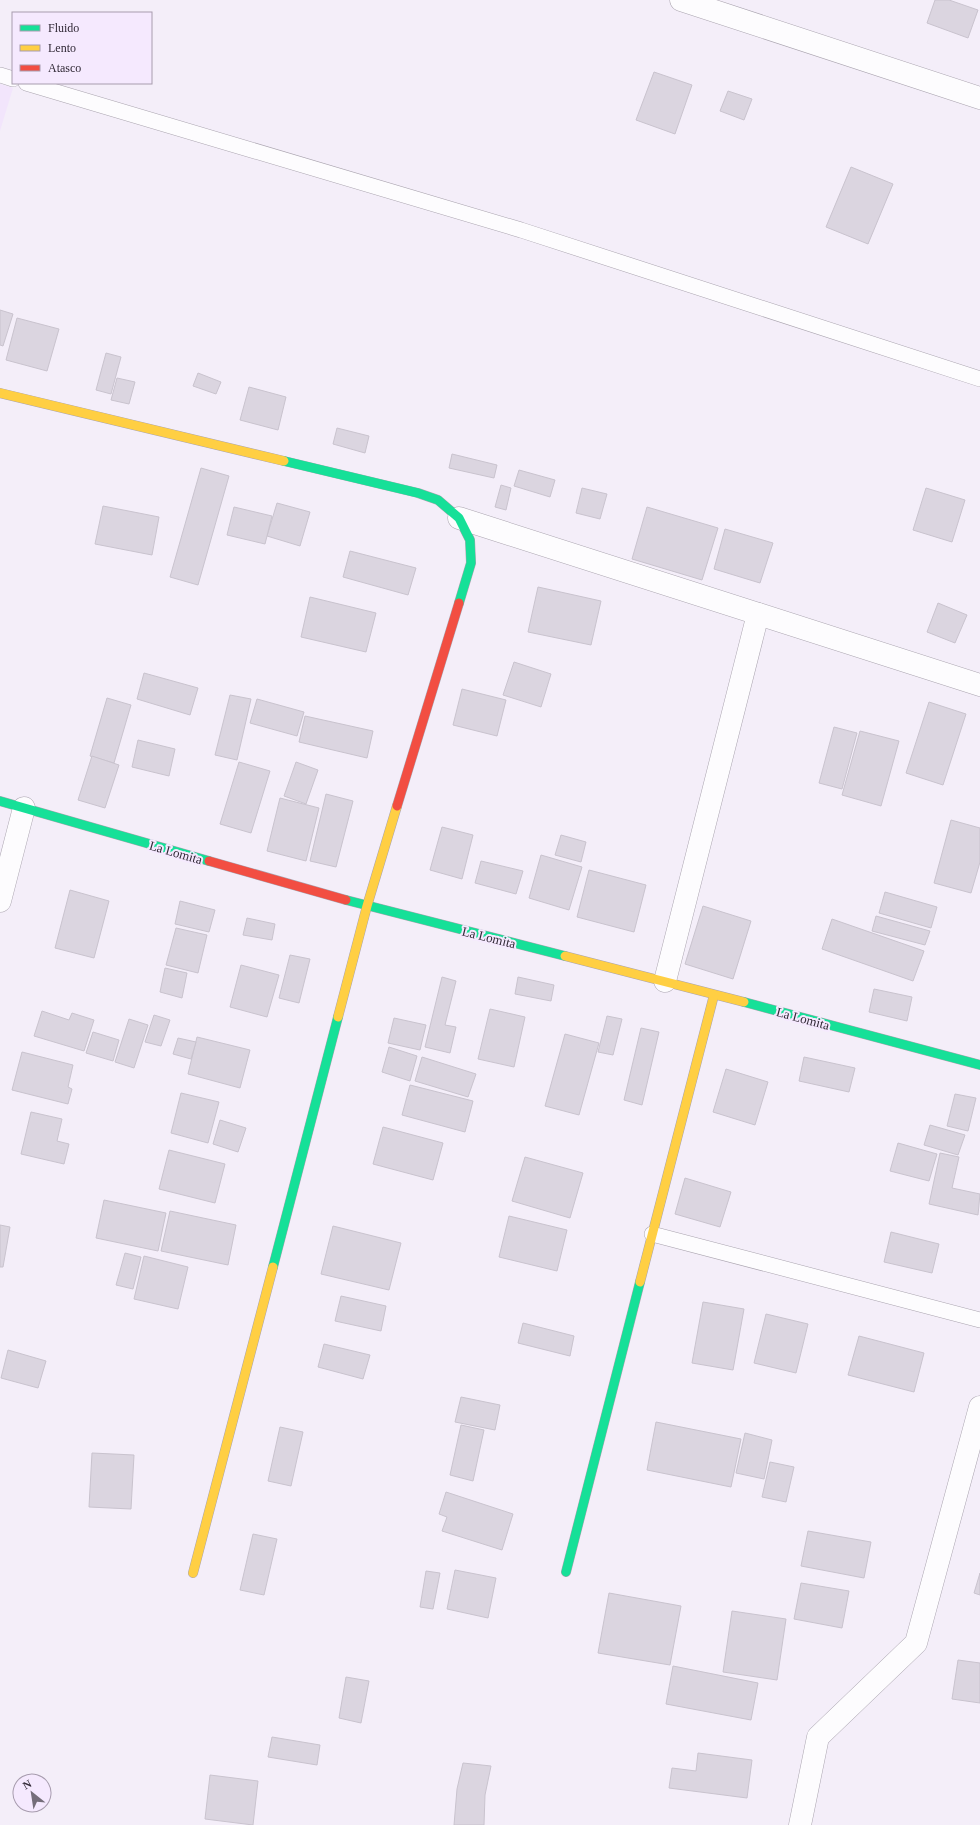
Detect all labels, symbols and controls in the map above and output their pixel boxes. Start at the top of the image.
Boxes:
legend [12,12,152,84]
text: Fluido [48,21,79,35]
text: Lento [48,41,76,55]
text: Atasco [48,61,81,75]
street label: La Lomita [148,838,204,867]
street label: La Lomita [461,924,517,951]
street label: La Lomita [775,1004,831,1033]
north arrow [12,1773,52,1813]
text: N [21,1777,33,1792]

